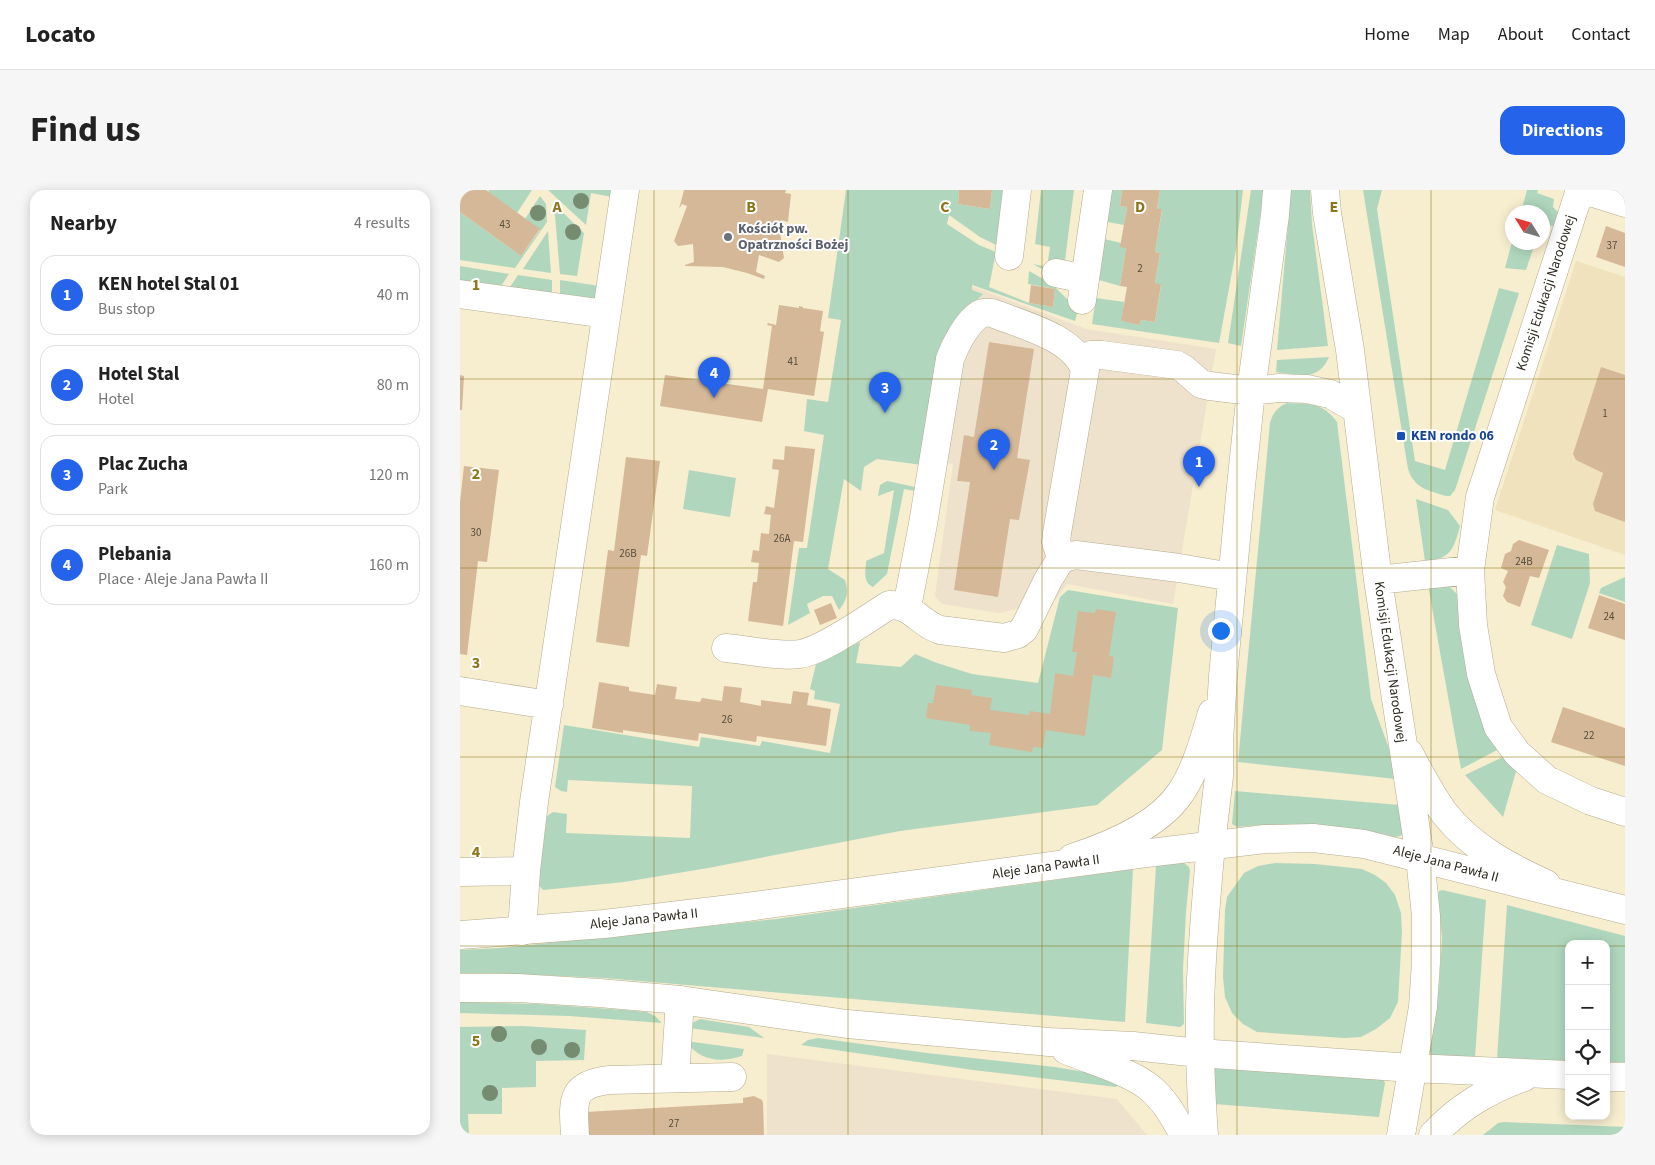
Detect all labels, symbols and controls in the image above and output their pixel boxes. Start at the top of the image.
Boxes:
text: Locato [25,17,96,52]
text: Home [1364,22,1410,47]
text: Map [1438,22,1470,47]
text: About [1498,22,1543,47]
text: Contact [1571,22,1630,47]
text: Find us [30,105,140,155]
button: Directions [1500,106,1625,155]
text: A [551,196,562,218]
text: B [746,196,756,218]
text: C [940,196,950,218]
text: D [1135,196,1145,218]
text: E [1330,196,1338,218]
north arrow [1505,205,1550,250]
text: Nearby [50,208,117,238]
text: 4 results [354,212,410,234]
street label: Komisji Edukacji Narodowej [1511,212,1581,374]
house number: 43 [500,217,510,232]
place label: Kościół pw. Opatrzności Bożej [738,219,849,255]
marker: Kościół pw. Opatrzności Bożej [722,231,734,243]
house number: 37 [1607,238,1617,253]
house number: 2 [1137,261,1143,276]
text: KEN hotel Stal 01 [98,271,240,298]
text: 1 [472,274,480,296]
text: 1 [63,284,71,306]
text: 40 m [377,284,409,306]
text: Bus stop [98,298,155,320]
house number: 41 [788,354,798,369]
pin: 4 [698,357,730,398]
text: Hotel Stal [98,361,179,388]
pin: 3 [869,372,901,413]
text: 2 [63,374,71,396]
text: 80 m [377,374,409,396]
text: Hotel [98,388,134,410]
house number: 1 [1602,406,1608,421]
place label: KEN rondo 06 [1411,426,1494,446]
pin: 2 [978,429,1010,470]
marker: KEN rondo 06 [1395,430,1407,442]
pin: 1 [1183,446,1215,487]
text: Plac Zucha [98,451,188,478]
text: 2 [472,463,480,485]
text: 3 [63,464,71,486]
text: 120 m [369,464,409,486]
text: Park [98,478,128,500]
house number: 30 [471,525,481,540]
house number: 26A [774,531,790,546]
text: Plebania [98,541,171,568]
house number: 26B [619,546,637,561]
text: 4 [63,554,71,576]
text: 160 m [369,554,409,576]
house number: 24B [1515,554,1533,569]
text: Place · Aleje Jana Pawła II [98,568,268,590]
street label: Komisji Edukacji Narodowej [1369,580,1411,744]
house number: 24 [1604,609,1615,624]
your location [1208,618,1234,644]
text: 3 [472,652,480,674]
house number: 26 [722,712,733,727]
house number: 22 [1584,728,1594,743]
street label: Aleje Jana Pawła II [1391,840,1501,888]
text: 4 [472,841,481,863]
street label: Aleje Jana Pawła II [991,850,1101,884]
street label: Aleje Jana Pawła II [589,903,699,935]
map controls [1565,940,1610,1120]
button: + [1565,940,1610,985]
button: − [1565,985,1610,1030]
text: 5 [472,1030,480,1052]
button: locate [1565,1030,1610,1075]
button: layers [1565,1075,1610,1120]
house number: 27 [669,1116,679,1131]

